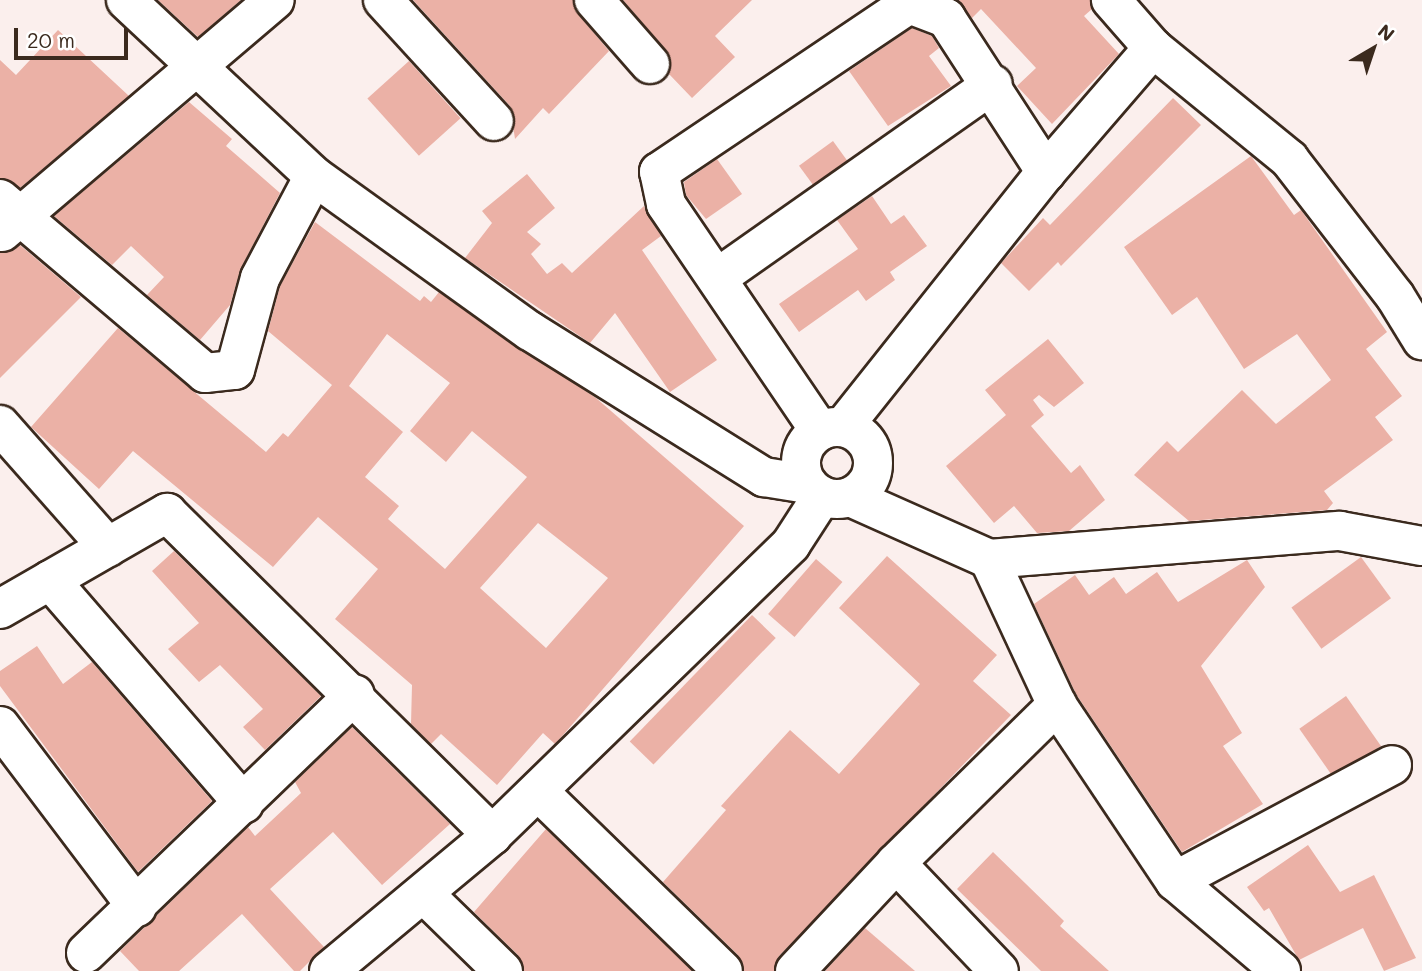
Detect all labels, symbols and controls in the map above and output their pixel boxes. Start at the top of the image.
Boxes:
scale bar [18,14,131,58]
north arrow [1338,14,1408,84]
text: N [1373,18,1400,47]
text: 20 m [27,26,75,53]

